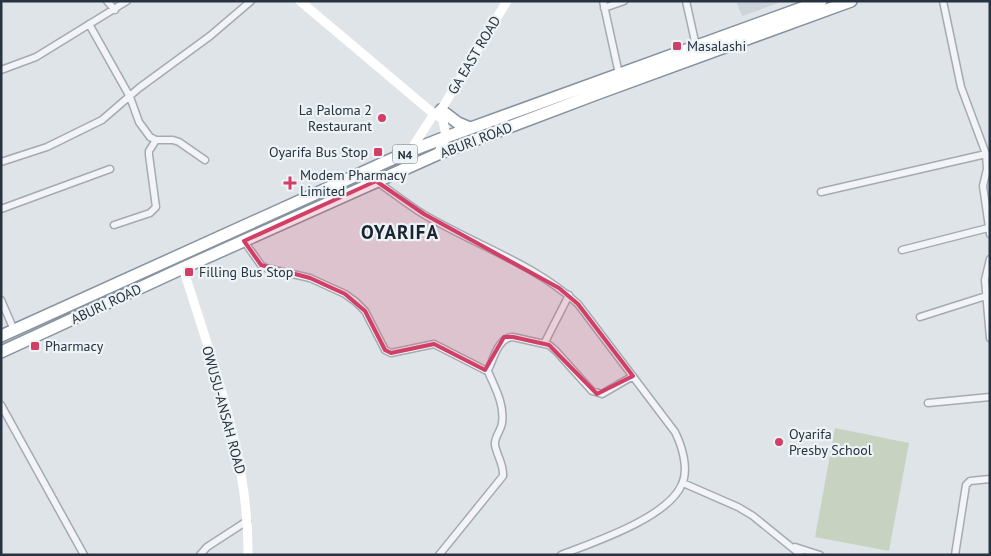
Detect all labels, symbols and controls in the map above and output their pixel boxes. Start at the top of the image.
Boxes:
street label: GA EAST ROAD [444,13,504,97]
place label: Masalashi [687,37,746,55]
marker: Masalashi [671,40,683,52]
place label: La Paloma 2 Restaurant [299,101,372,135]
marker: La Paloma 2 Restaurant [376,112,388,124]
street label: ABURI ROAD [437,118,515,162]
place label: Oyarifa Bus Stop [269,143,368,161]
road number: N4 [392,144,418,164]
marker: Oyarifa Bus Stop [372,146,384,158]
place label: Modem Pharmacy Limited [300,166,407,200]
marker: Modem Pharmacy Limited [284,177,296,189]
district label: OYARIFA [361,220,439,244]
place label: Filling Bus Stop [199,263,293,281]
marker: Filling Bus Stop [183,266,195,278]
street label: ABURI ROAD [68,280,144,328]
place label: Pharmacy [45,337,104,355]
marker: Pharmacy [29,340,41,352]
street label: OWUSU-ANSAH ROAD [198,344,250,476]
place label: Oyarifa Presby School [789,425,872,459]
marker: Oyarifa Presby School [773,436,785,448]

